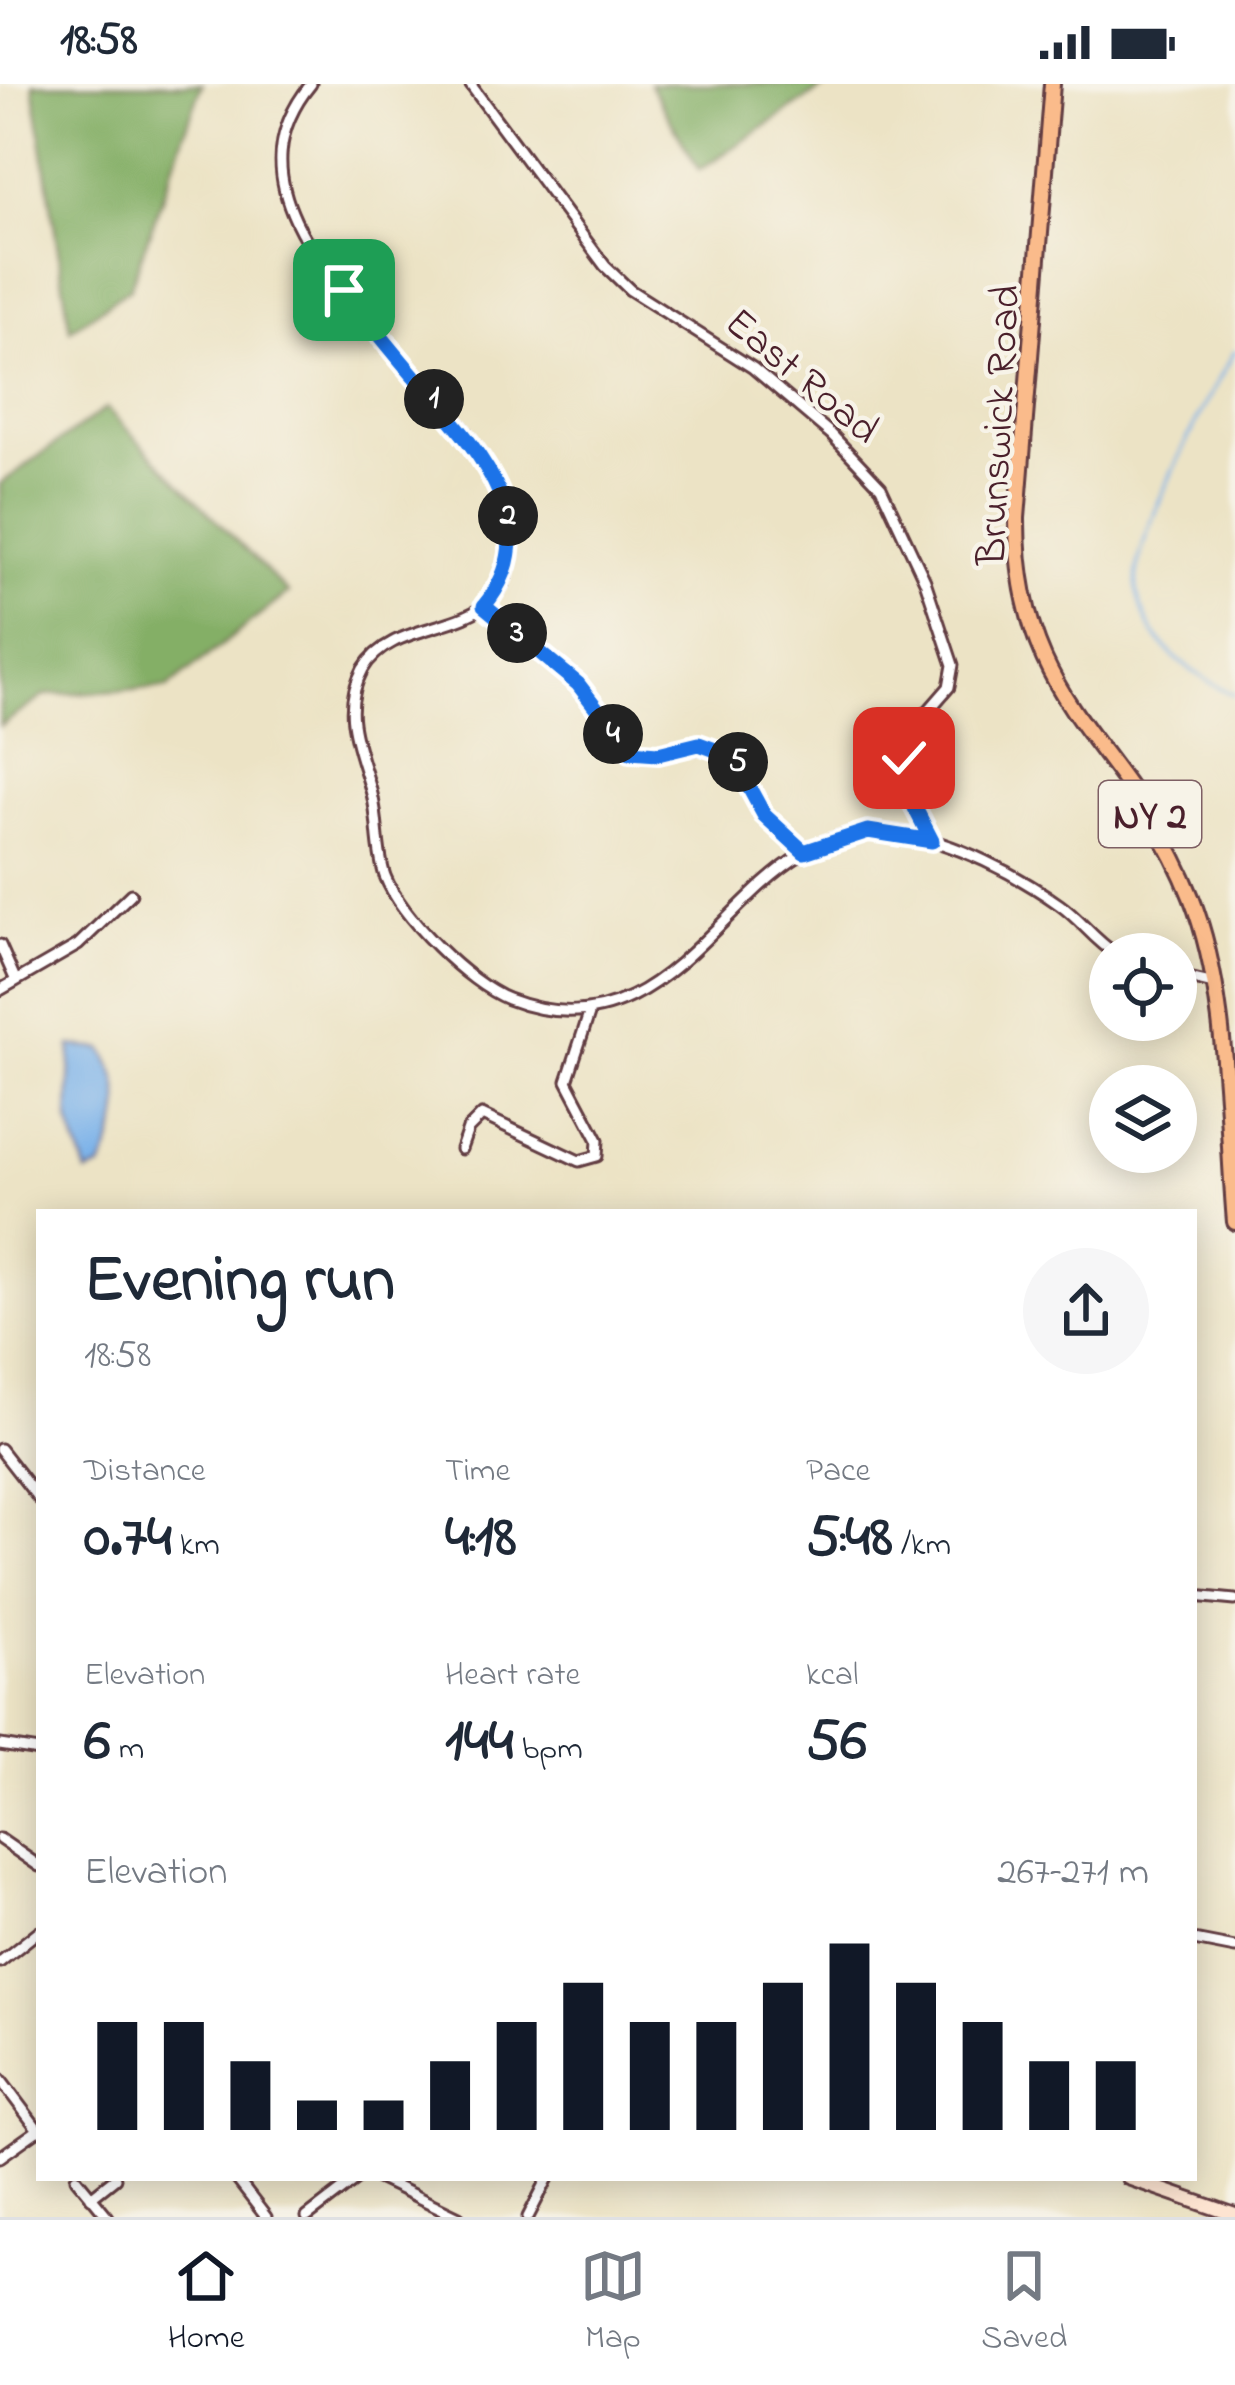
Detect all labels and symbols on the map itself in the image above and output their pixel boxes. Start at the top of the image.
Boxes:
pin [293,239,395,341]
street label: Brunswick Road [963,283,1038,568]
street label: East Road [710,294,892,460]
pin: 1 [404,369,464,429]
pin: 2 [478,486,538,546]
pin: 3 [487,603,547,663]
pin: 4 [583,704,643,764]
pin [853,707,955,809]
pin: 5 [708,732,768,792]
road number: NY 2 [1099,781,1201,847]

